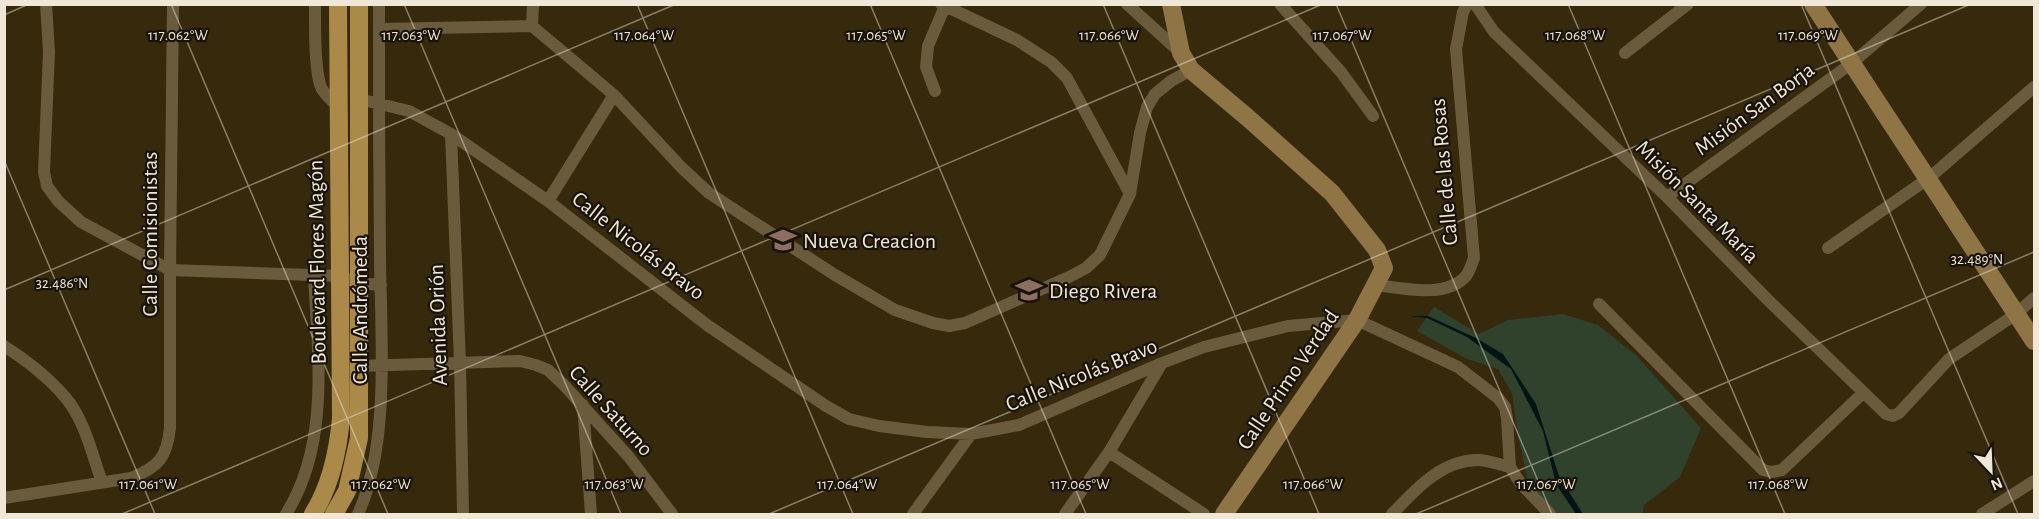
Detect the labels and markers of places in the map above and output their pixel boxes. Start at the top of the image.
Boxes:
school or university icon: Nueva Creacion [768,225,798,255]
place label: Nueva Creacion [803,230,936,252]
school or university icon: Diego Rivera [1014,275,1044,305]
place label: Diego Rivera [1049,280,1157,302]

